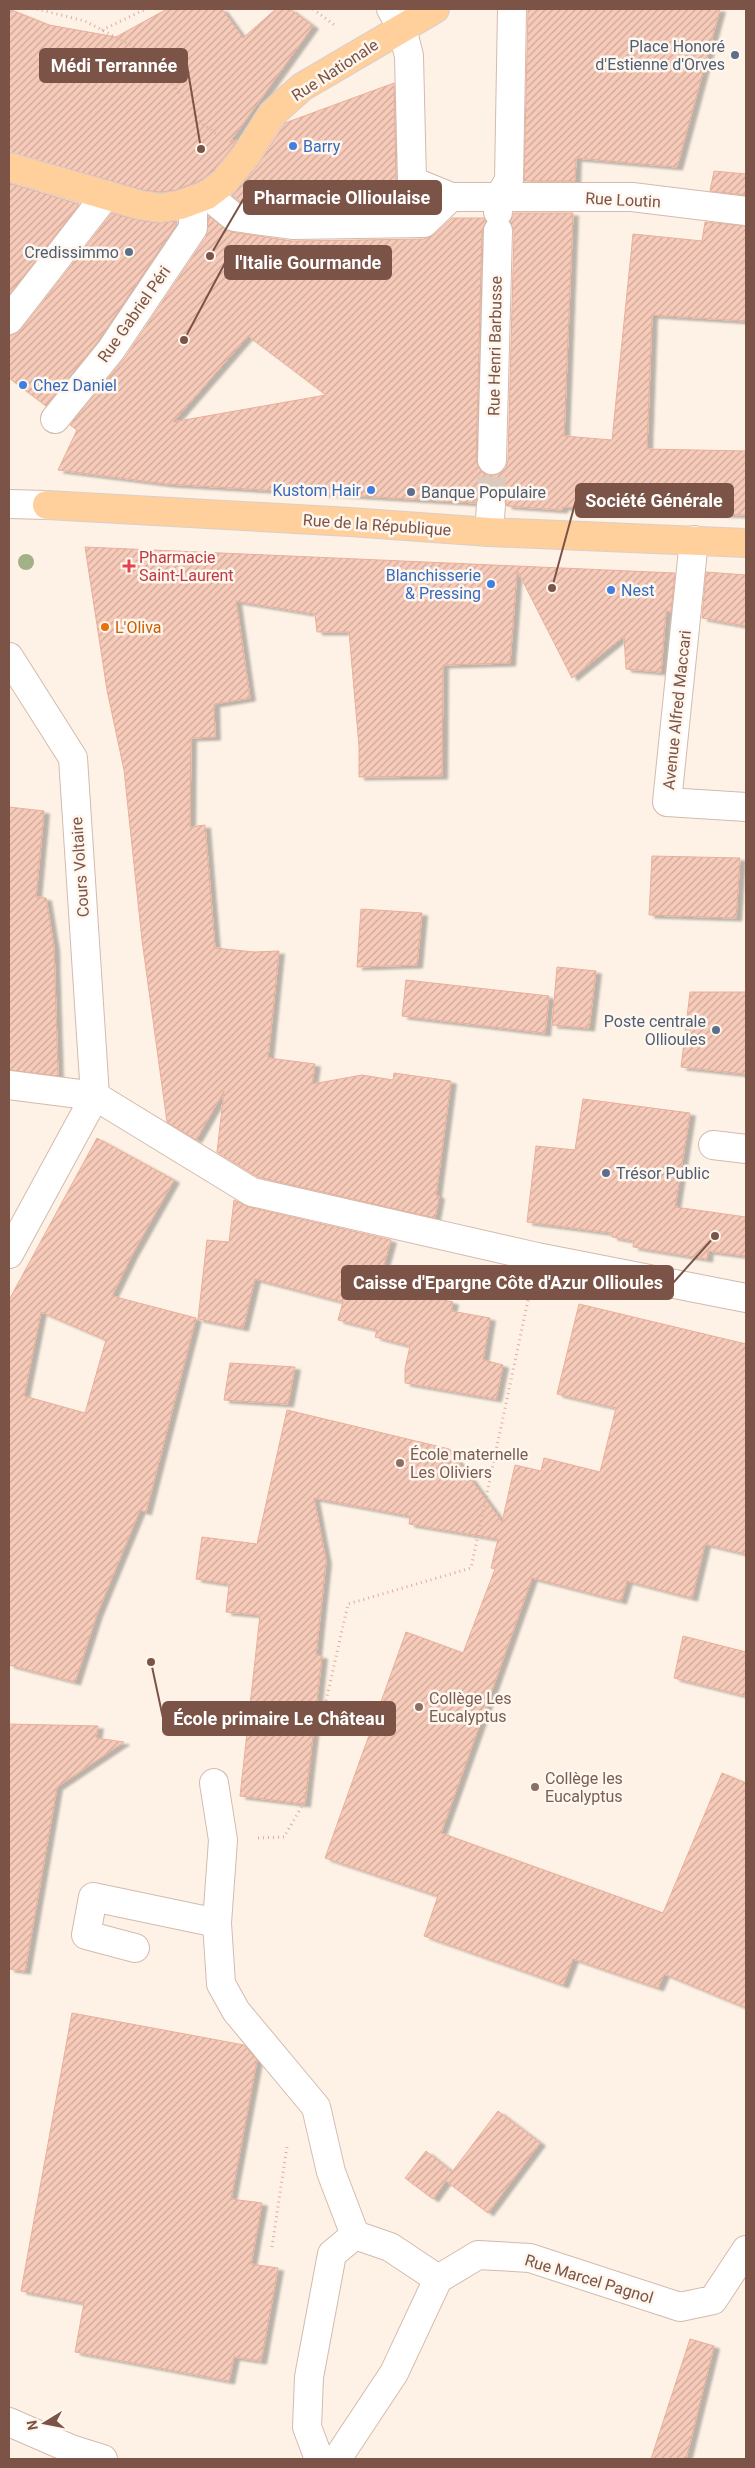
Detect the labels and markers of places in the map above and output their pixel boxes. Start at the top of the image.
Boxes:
place label: Place Honoré d'Estienne d'Orves [595,37,725,74]
callout: Médi Terrannée [40,49,187,82]
marker: Place Honoré d'Estienne d'Orves [729,49,741,61]
place label: Barry [303,137,341,156]
marker: Barry [287,140,299,152]
callout: Pharmacie Ollioulaise [244,181,441,214]
place label: Credissimmo [24,243,119,262]
marker: Credissimmo [123,246,135,258]
callout: l'Italie Gourmande [225,246,391,279]
place label: Chez Daniel [33,376,117,395]
marker: Chez Daniel [17,379,29,391]
place label: Kustom Hair [272,481,362,500]
place label: Banque Populaire [421,483,546,502]
marker: Kustom Hair [365,484,377,496]
callout: Société Générale [576,484,733,517]
marker: Banque Populaire [405,486,417,498]
place label: Pharmacie Saint-Laurent [139,548,234,585]
marker: Pharmacie Saint-Laurent [123,560,135,572]
place label: Blanchisserie & Pressing [386,566,481,603]
marker: Blanchisserie & Pressing [485,578,497,590]
place label: Nest [621,581,654,600]
marker: Nest [605,584,617,596]
place label: L'Oliva [115,618,162,637]
marker: L'Oliva [99,621,111,633]
place label: Poste centrale Ollioules [604,1012,706,1049]
marker: Poste centrale Ollioules [710,1024,722,1036]
place label: Trésor Public [616,1164,710,1183]
marker: Trésor Public [600,1167,612,1179]
callout: Caisse d'Epargne Côte d'Azur Ollioules [342,1266,673,1299]
place label: École maternelle Les Oliviers [410,1445,528,1482]
marker: École maternelle Les Oliviers [394,1457,406,1469]
place label: Collège Les Eucalyptus [429,1689,512,1726]
marker: Collège Les Eucalyptus [413,1701,425,1713]
callout: École primaire Le Château [163,1702,395,1735]
place label: Collège les Eucalyptus [545,1769,623,1806]
marker: Collège les Eucalyptus [529,1781,541,1793]

